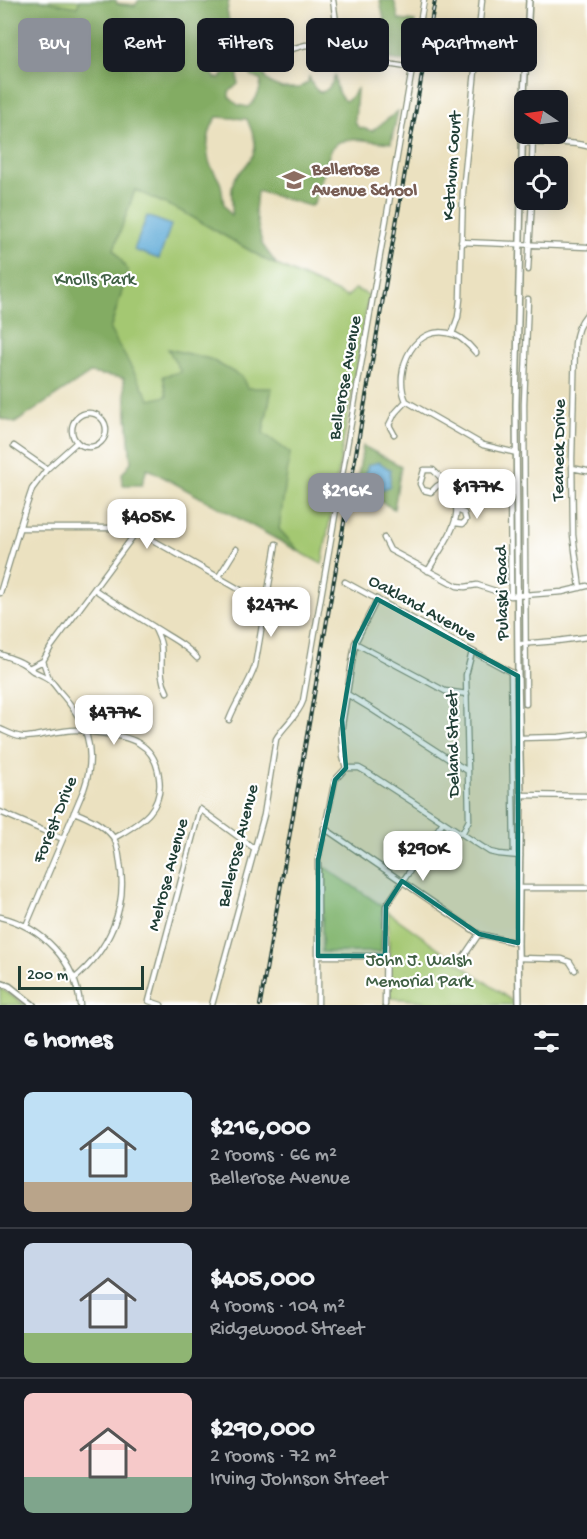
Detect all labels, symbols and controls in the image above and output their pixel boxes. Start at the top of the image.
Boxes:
chip: Buy [18,18,91,72]
chip: Rent [103,18,185,72]
chip: Filters [197,18,294,72]
chip: New [306,18,389,72]
chip: Apartment [401,18,537,72]
north arrow [514,90,568,144]
map controls [514,90,568,210]
street label: Ketchum Court [439,109,467,221]
button: locate [514,156,568,210]
place label: Bellerose Avenue School [311,160,417,202]
school or university icon: Bellerose Avenue School [281,167,307,193]
park label: Knolls Park [55,270,137,291]
street label: Bellerose Avenue [325,314,367,443]
street label: Teaneck Drive [549,398,571,502]
pin: $177K [435,469,519,520]
pin: $216K [304,473,388,524]
text: $177K [453,477,501,500]
text: $216K [322,481,370,504]
pin: $405K [105,499,189,550]
text: $405K [121,507,173,530]
street label: Pulaski Road [492,544,514,641]
street label: Oakland Avenue [364,571,480,648]
pin: $247K [229,587,313,638]
text: $247K [246,595,296,618]
street label: Deland Street [443,689,465,798]
pin: $477K [72,695,156,746]
text: $477K [89,703,139,726]
street label: Forest Drive [29,773,83,867]
street label: Bellerose Avenue [213,782,265,911]
street label: Melrose Avenue [144,816,194,934]
pin: $290K [381,831,465,882]
text: $290K [397,839,449,862]
park label: John J. Walsh Memorial Park [366,951,474,993]
scale bar [18,963,144,990]
text: 200 m [27,967,68,986]
icon: filters [530,1025,563,1058]
text: 6 homes [24,1026,112,1057]
text: $216,000 [210,1114,311,1145]
icon: home [72,1116,144,1188]
text: 2 rooms · 66 m² [210,1145,337,1168]
text: Bellerose Avenue [210,1168,350,1191]
text: $405,000 [210,1265,315,1296]
icon: home [72,1267,144,1339]
text: 4 rooms · 104 m² [210,1296,345,1319]
text: Ridgewood Street [210,1319,364,1342]
text: $290,000 [210,1415,315,1446]
icon: home [72,1417,144,1489]
text: 2 rooms · 72 m² [210,1446,337,1469]
text: Irving Johnson Street [210,1469,387,1492]

